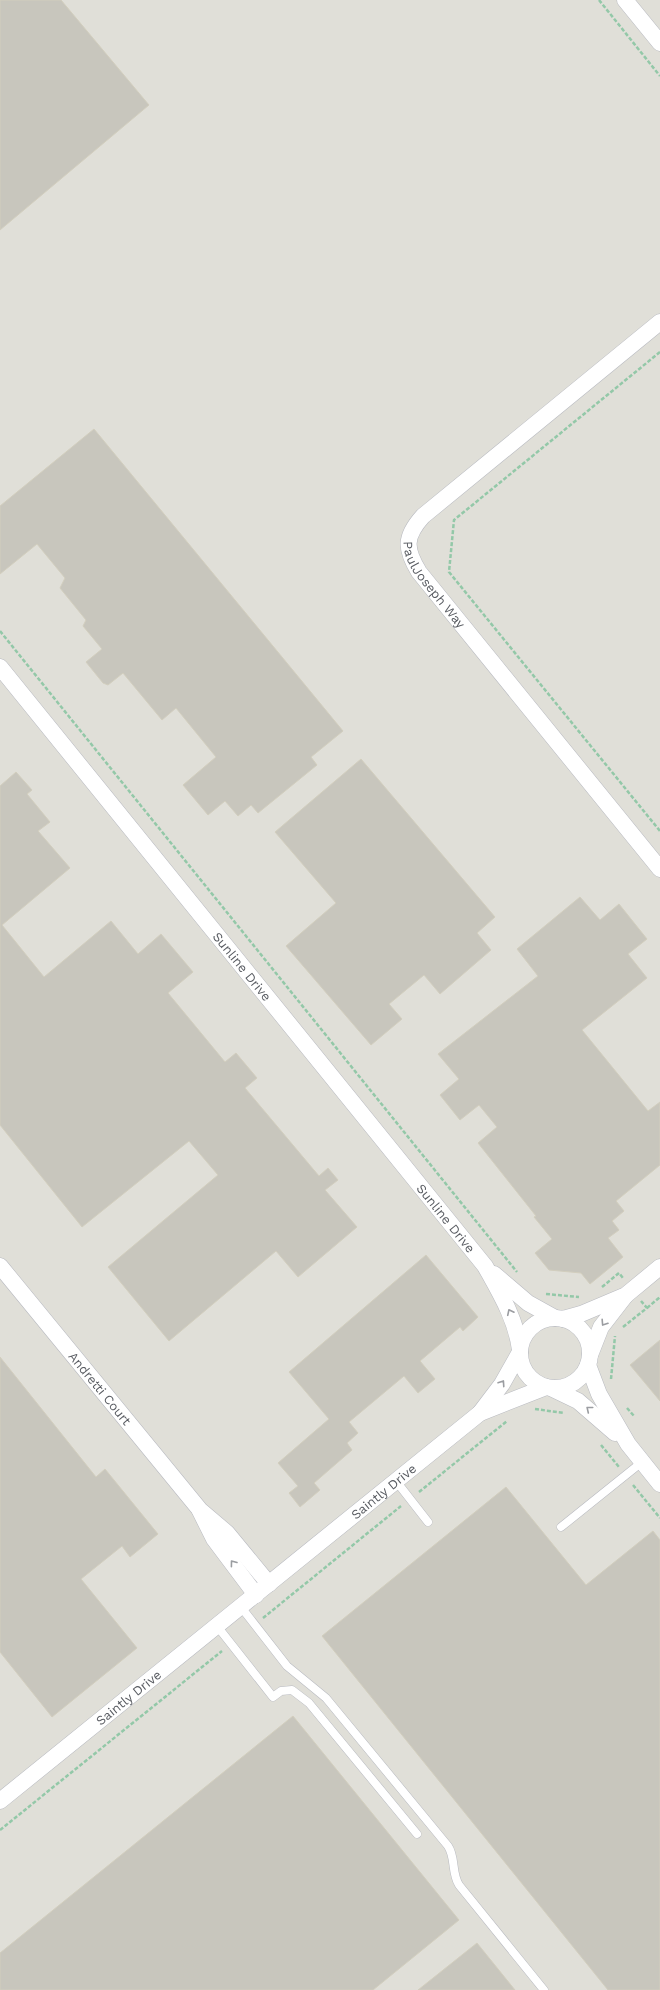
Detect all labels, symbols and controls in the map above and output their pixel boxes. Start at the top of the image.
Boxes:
street label: PaulJoseph Way [401,541,469,631]
street label: Sunline Drive [210,929,274,1004]
street label: Sunline Drive [413,1181,478,1256]
one-way arrow [507,1309,515,1317]
one-way arrow [602,1319,609,1326]
street label: Andretti Court [65,1349,135,1429]
one-way arrow [497,1381,504,1388]
one-way arrow [586,1406,593,1413]
street label: Saintly Drive [348,1461,419,1522]
one-way arrow [230,1561,237,1568]
street label: Saintly Drive [93,1667,164,1728]

